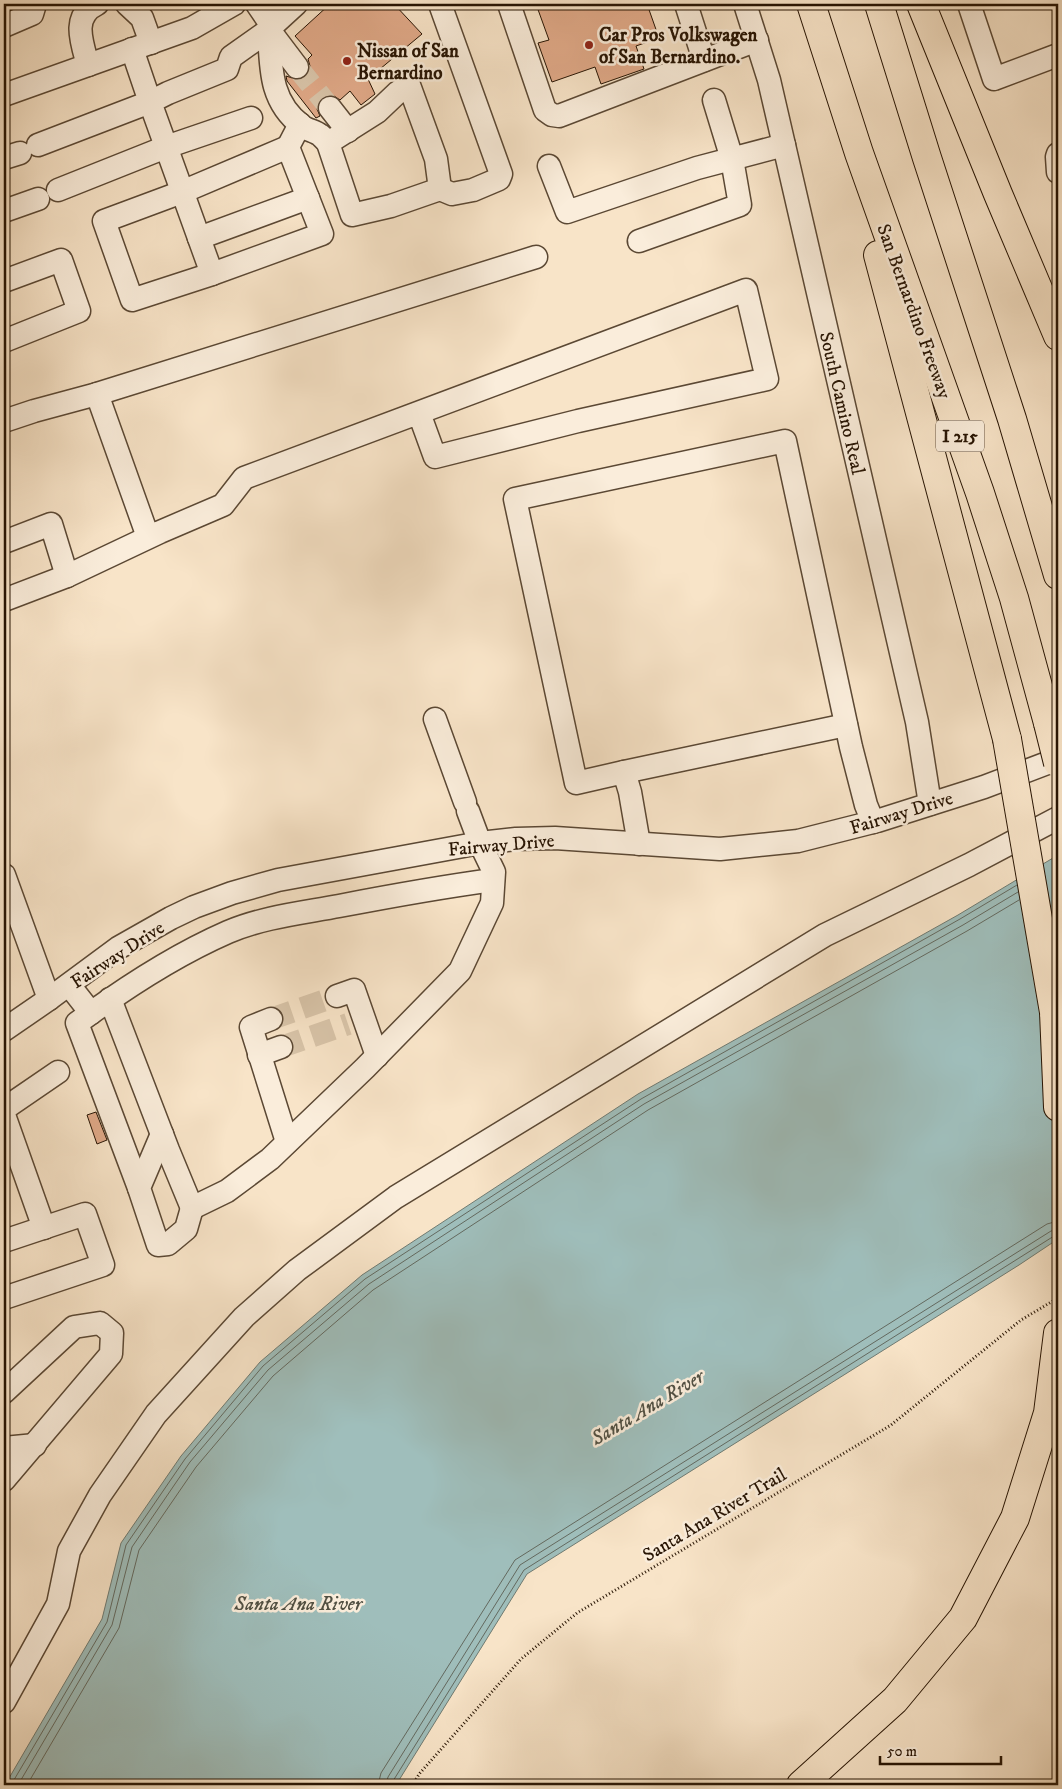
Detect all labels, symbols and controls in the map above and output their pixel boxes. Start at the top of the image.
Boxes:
place label: Car Pros Volkswagen of San Bernardino. [599,24,759,69]
marker: Car Pros Volkswagen of San Bernardino. [583,39,595,51]
place label: Nissan of San Bernardino [357,40,460,85]
marker: Nissan of San Bernardino [341,55,353,67]
street label: San Bernardino Freeway [871,221,956,403]
street label: South Camino Real [814,330,869,477]
road number: I 215 [936,421,984,452]
street label: Fairway Drive [847,787,956,840]
street label: Fairway Drive [447,829,555,862]
street label: Fairway Drive [67,916,169,994]
water label: Santa Ana River [586,1364,710,1452]
street label: Santa Ana River Trail [639,1463,791,1567]
water label: Santa Ana River [233,1592,364,1617]
scale bar [880,1734,1001,1766]
text: 50 m [887,1742,917,1761]

